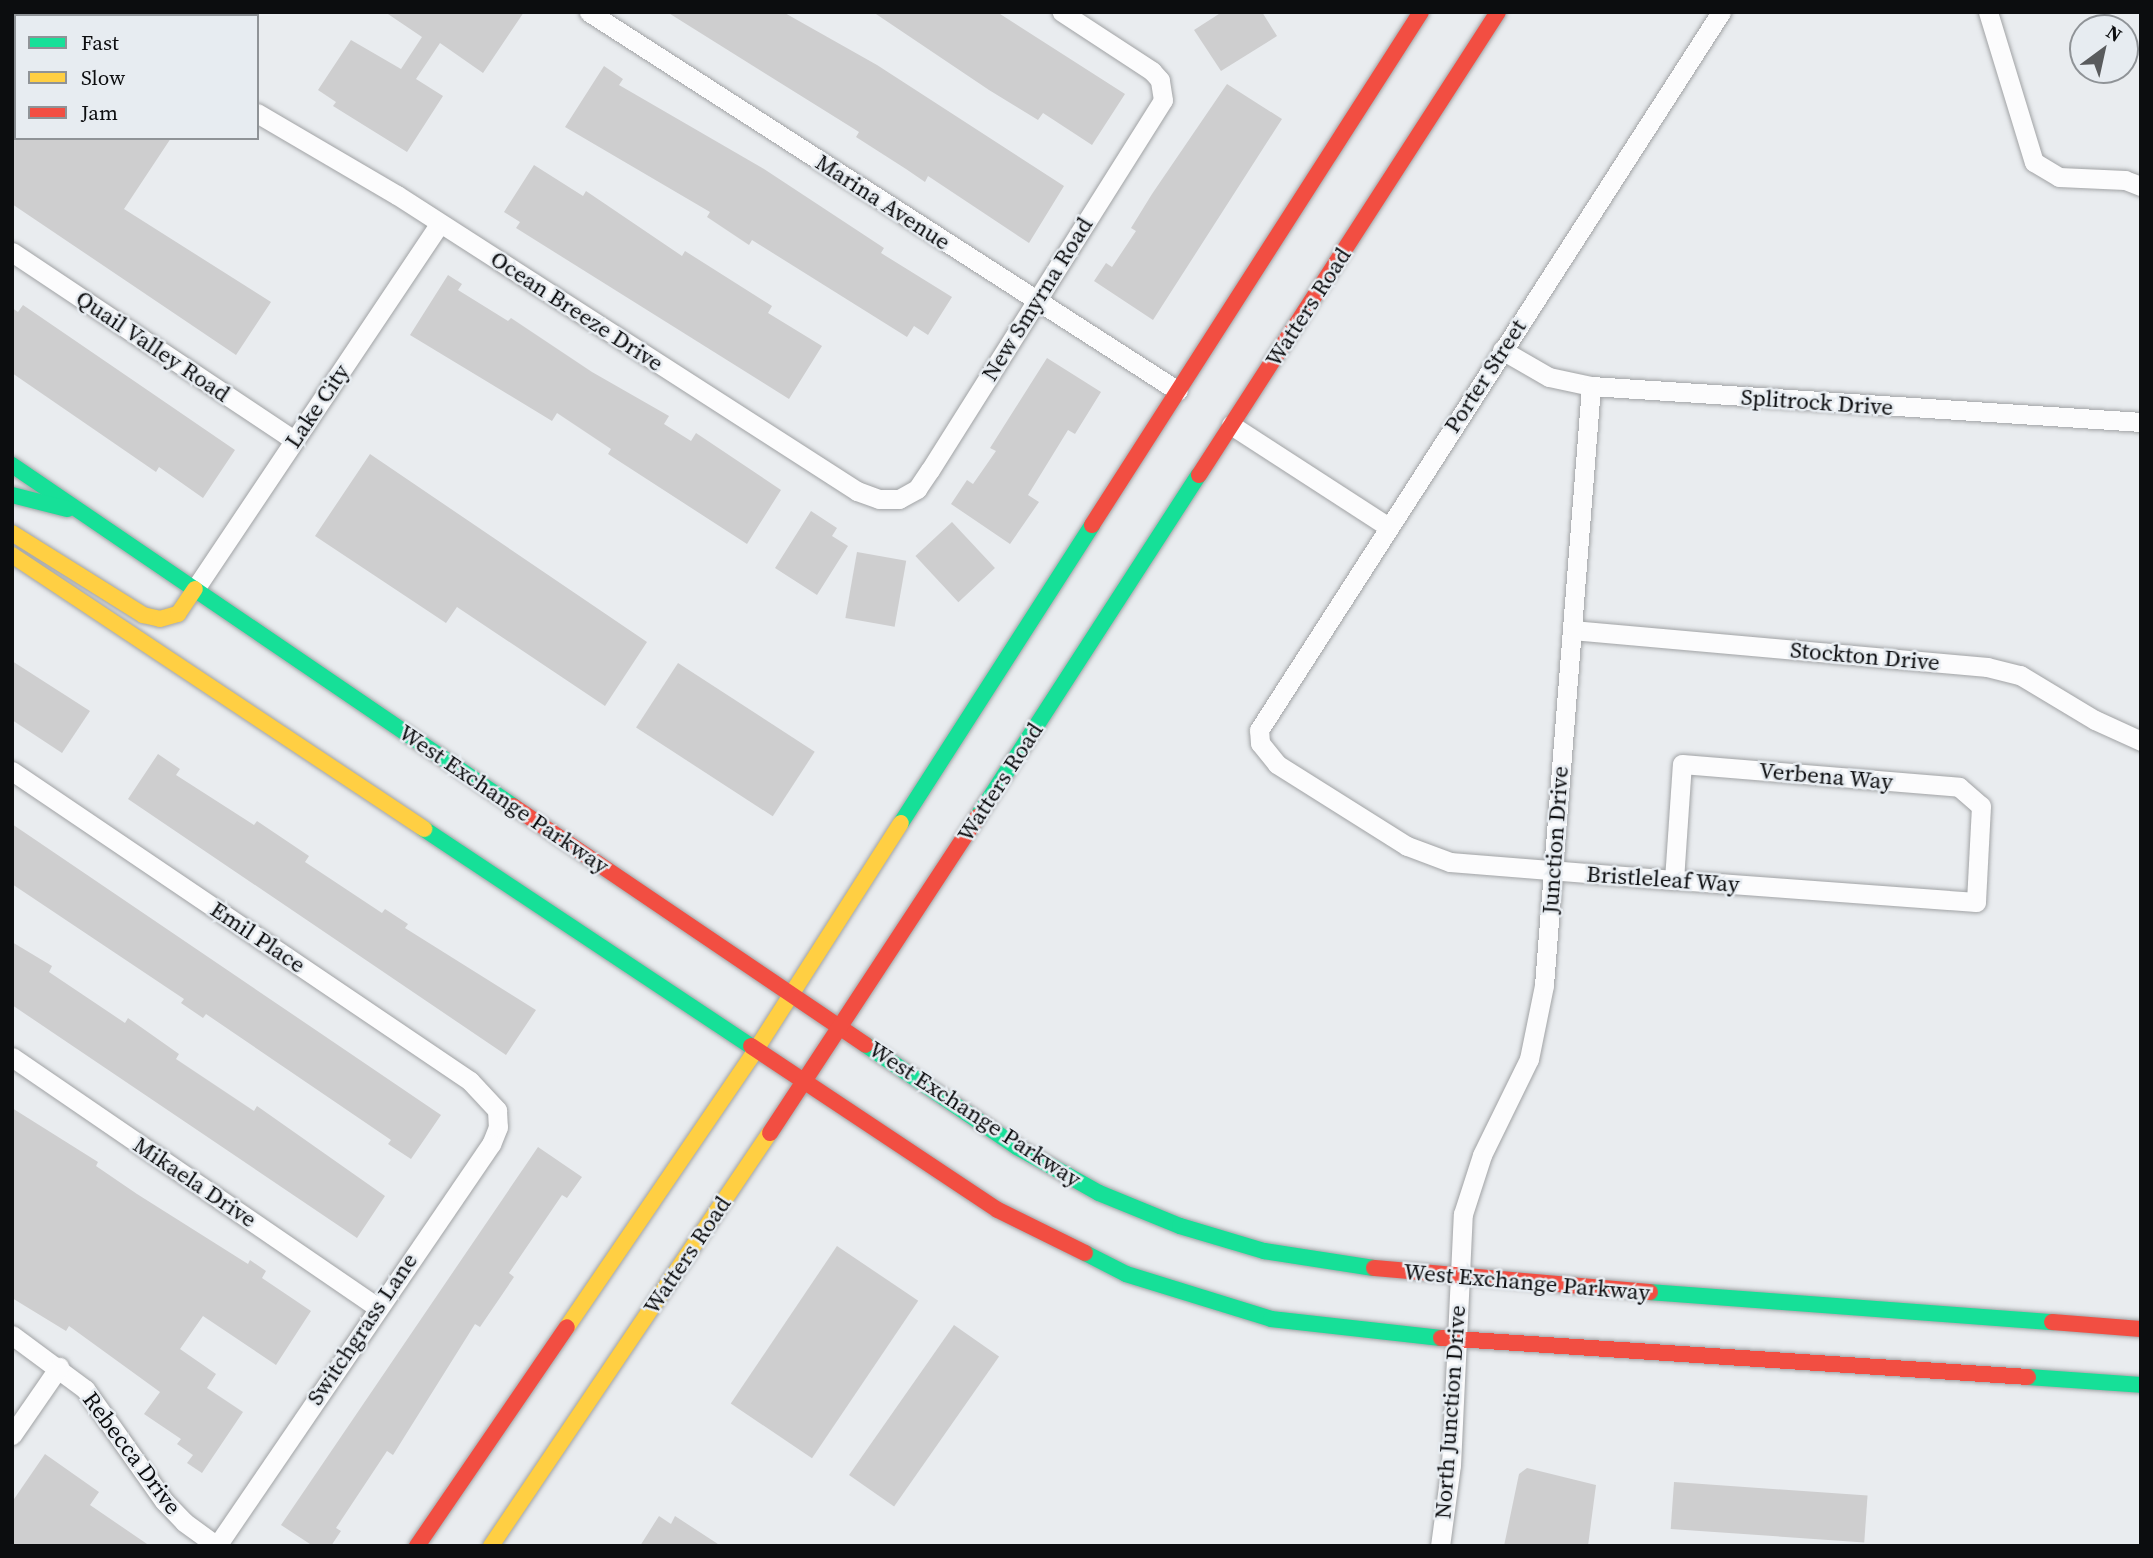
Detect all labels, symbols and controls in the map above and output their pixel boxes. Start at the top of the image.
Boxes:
legend [14,14,259,140]
north arrow [2069,14,2139,84]
text: N [2101,18,2127,48]
text: Fast [81,28,119,57]
text: Slow [81,63,125,92]
text: Jam [81,98,118,127]
street label: Marina Avenue [810,148,956,256]
street label: New Smyrna Road [976,212,1098,386]
street label: Watters Road [1259,242,1357,372]
street label: Ocean Breeze Drive [485,245,669,377]
street label: Quail Valley Road [71,284,235,408]
street label: Porter Street [1438,314,1532,438]
street label: Lake City [279,359,355,453]
street label: Splitrock Drive [1740,383,1894,421]
street label: Stockton Drive [1789,636,1941,676]
street label: Watters Road [951,717,1049,847]
street label: West Exchange Parkway [394,718,614,880]
street label: Verbena Way [1758,756,1894,796]
street label: Junction Drive [1536,765,1574,915]
street label: Bristleleaf Way [1585,860,1741,898]
street label: Emil Place [205,895,311,979]
street label: West Exchange Parkway [864,1035,1086,1193]
street label: Mikaela Drive [128,1131,262,1233]
street label: Watters Road [638,1191,736,1319]
street label: Switchgrass Lane [301,1248,423,1410]
street label: West Exchange Parkway [1403,1257,1651,1307]
street label: North Junction Drive [1429,1304,1471,1520]
street label: Rebecca Drive [77,1386,187,1520]

